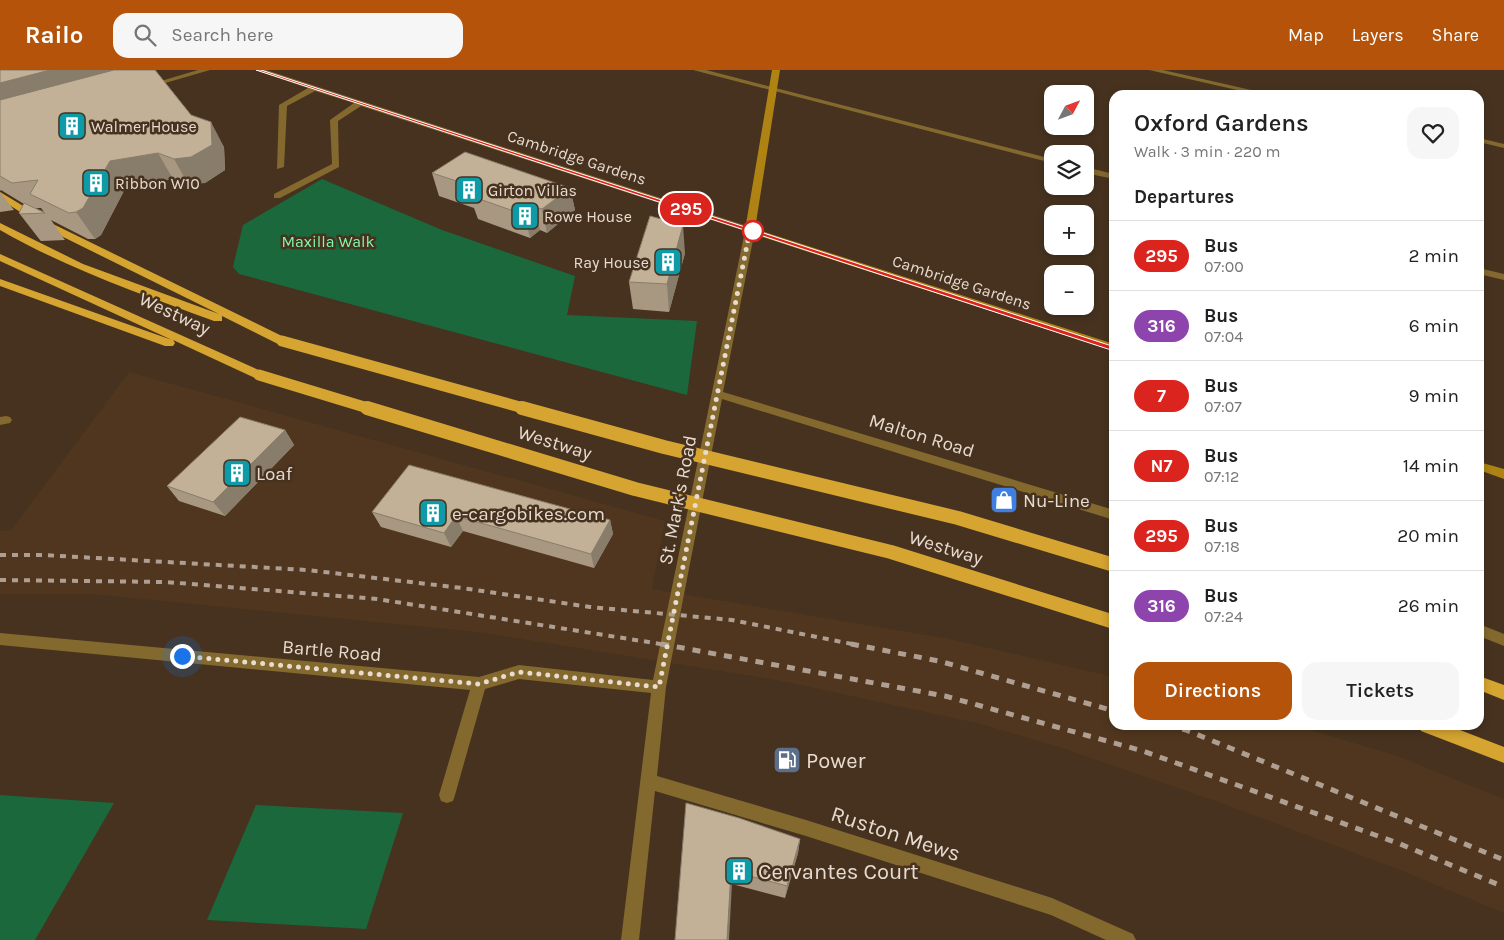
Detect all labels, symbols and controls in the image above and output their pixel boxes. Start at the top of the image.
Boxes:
search box [113,13,463,58]
text: Railo [25,21,83,49]
icon: search [131,21,159,49]
text: Search here [171,24,273,46]
text: Map [1288,24,1324,46]
text: Layers [1352,24,1404,46]
text: Share [1432,24,1479,46]
north arrow [1044,85,1094,135]
map controls [1044,85,1094,315]
button: heart [1407,107,1459,159]
text: Oxford Gardens [1134,109,1309,137]
building icon: Walmer House [57,111,87,141]
place label: Walmer House [91,117,197,136]
street label: Cambridge Gardens [505,126,649,189]
text: Walk · 3 min · 220 m [1134,142,1280,161]
button: layers [1044,145,1094,195]
building icon: Ribbon W10 [81,168,111,198]
place label: Ribbon W10 [115,174,200,193]
building icon: Girton Villas [454,175,484,205]
place label: Girton Villas [488,181,577,200]
text: Departures [1134,186,1234,208]
line badge: 295 [657,193,715,225]
text: 295 [670,198,702,220]
building icon: Rowe House [510,201,540,231]
button: + [1044,205,1094,255]
place label: Rowe House [544,207,632,226]
unlabelled marker [742,220,764,242]
park label: Maxilla Walk [282,232,374,251]
text: Bus [1204,235,1238,257]
text: 295 [1145,245,1178,267]
text: 2 min [1409,245,1459,267]
building icon: Ray House [653,247,683,277]
street label: Cambridge Gardens [890,251,1034,314]
place label: Ray House [573,253,649,272]
text: 07:00 [1204,257,1244,276]
button: − [1044,265,1094,315]
street label: Westway [135,288,214,340]
text: Bus [1204,305,1238,327]
text: 316 [1147,315,1176,337]
text: 6 min [1409,315,1459,337]
text: 07:04 [1204,327,1243,346]
text: Bus [1204,375,1238,397]
text: 7 [1157,385,1166,407]
text: 9 min [1409,385,1459,407]
text: 07:07 [1204,397,1242,416]
street label: Malton Road [866,409,977,462]
street label: Westway [515,421,595,465]
street label: St. Mark's Road [655,434,701,567]
text: Bus [1204,445,1238,467]
text: N7 [1151,455,1172,477]
text: 14 min [1403,455,1459,477]
building icon: Loaf [222,458,252,488]
place label: Loaf [256,463,293,485]
text: 07:12 [1204,467,1239,486]
shop icon: Nu-Line [989,485,1019,515]
place label: Nu-Line [1023,490,1090,512]
building icon: e-cargobikes.com [418,498,448,528]
place label: e-cargobikes.com [452,503,605,525]
text: Bus [1204,515,1238,537]
text: 295 [1145,525,1178,547]
text: 20 min [1397,525,1459,547]
street label: Westway [906,526,986,570]
text: 07:18 [1204,537,1240,556]
text: Bus [1204,585,1238,607]
text: 316 [1147,595,1176,617]
text: 26 min [1398,595,1459,617]
text: 07:24 [1204,607,1243,626]
street label: Bartle Road [281,636,382,666]
your location [170,644,195,669]
button: Directions [1134,662,1292,720]
button: Tickets [1302,662,1459,720]
fuel station icon: Power [772,745,802,775]
place label: Power [806,748,865,774]
street label: Ruston Mews [828,801,964,867]
building icon: Cervantes Court [724,856,754,886]
place label: Cervantes Court [758,859,919,885]

